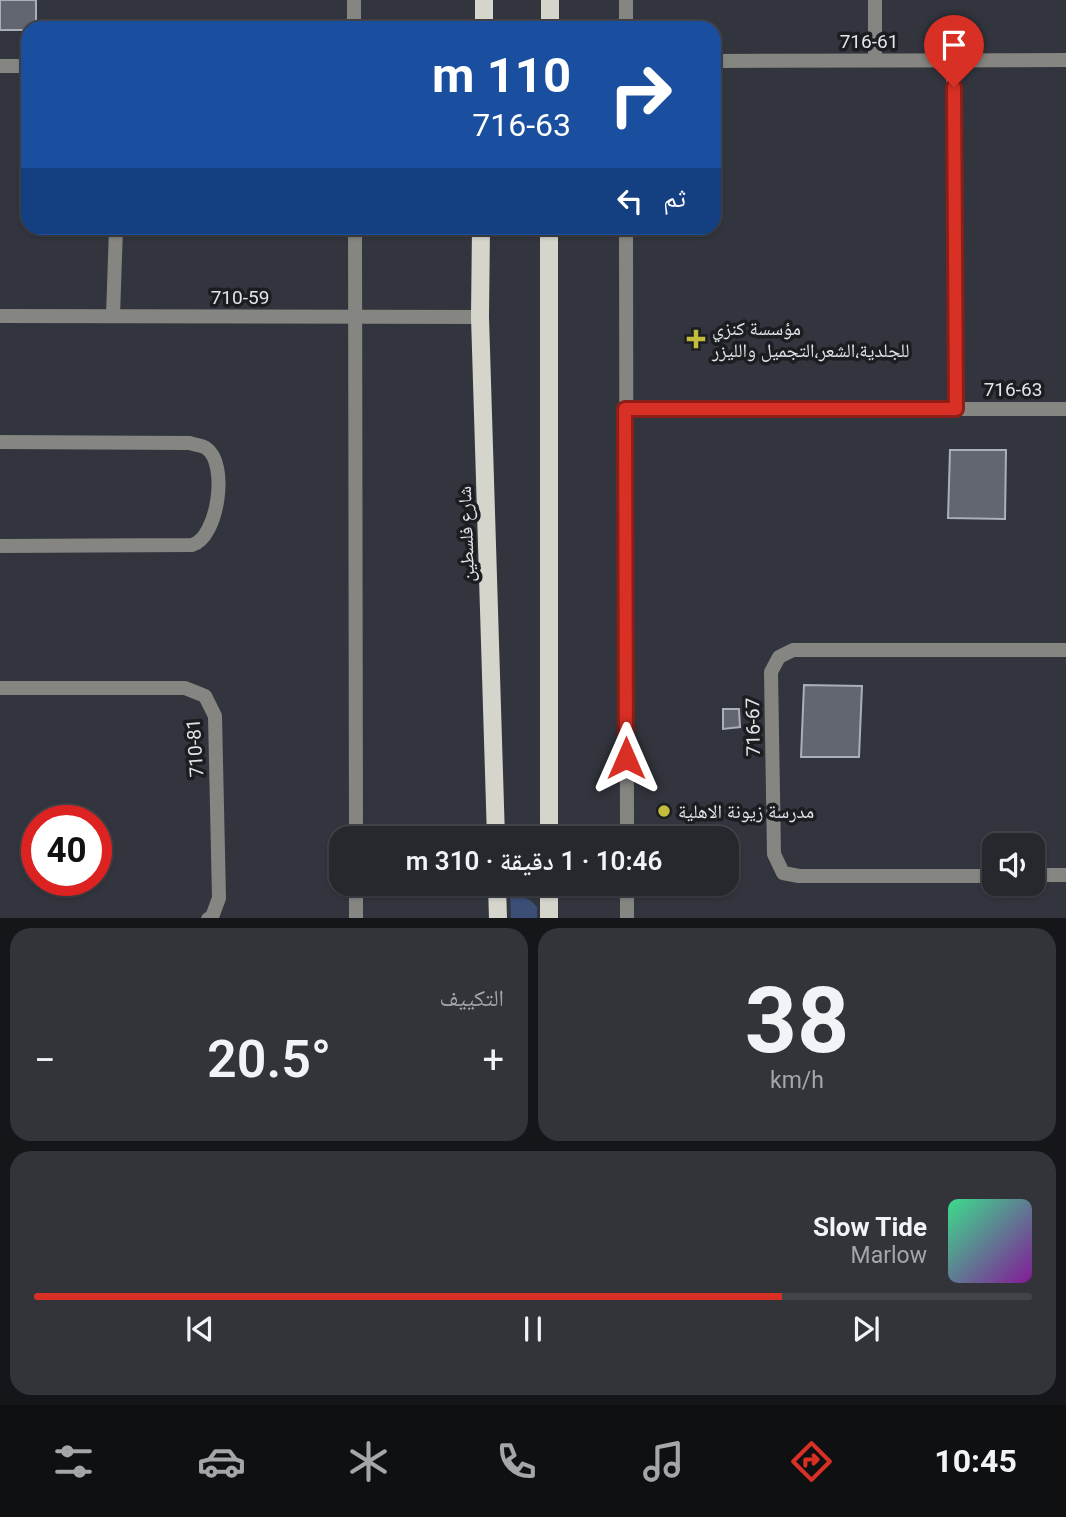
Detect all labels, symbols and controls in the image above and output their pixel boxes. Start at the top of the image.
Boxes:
pin [924,15,984,87]
icon: arrive [935,26,973,64]
street label: 716-61 [840,30,898,53]
text: 110 m [432,47,571,104]
icon: right [595,49,686,140]
text: 716-63 [472,106,571,144]
icon: left [611,182,649,220]
text: ثم [663,183,686,213]
street label: 710-59 [211,286,269,309]
place label: مؤسسة كنزي للجلدية،الشعر،التجميل والليزر [711,317,909,362]
marker: مؤسسة كنزي للجلدية،الشعر،التجميل والليزر [686,329,706,349]
street label: 716-63 [984,378,1042,401]
street label: شارع فلسطين [453,486,479,582]
street label: 716-67 [741,697,765,757]
street label: 710-81 [181,718,209,778]
position arrow [589,721,663,795]
place label: مدرسة زيونة الاهلية [678,800,814,823]
marker: مدرسة زيونة الاهلية [656,803,672,819]
speed limit sign: 40 [21,805,112,896]
map controls [982,833,1045,896]
button: sound [982,833,1045,896]
text: 10:46 · 1 دقيقة · 310 m [406,846,662,876]
text: 38 [745,968,849,1074]
text: التكييف [439,985,504,1012]
text: 20.5° [207,1029,331,1090]
text: − [34,1038,56,1082]
text: + [482,1038,504,1082]
text: km/h [770,1067,824,1094]
text: Slow Tide [813,1212,927,1242]
text: Marlow [851,1242,927,1269]
icon: previous [181,1310,219,1348]
icon: pause [514,1310,552,1348]
icon: next [847,1310,885,1348]
icon: filters [49,1437,98,1486]
icon: car [197,1437,246,1486]
icon: climate [344,1437,393,1486]
icon: phone [492,1437,541,1486]
icon: music [639,1437,688,1486]
icon: directions [787,1437,836,1486]
text: 10:45 [934,1442,1017,1480]

